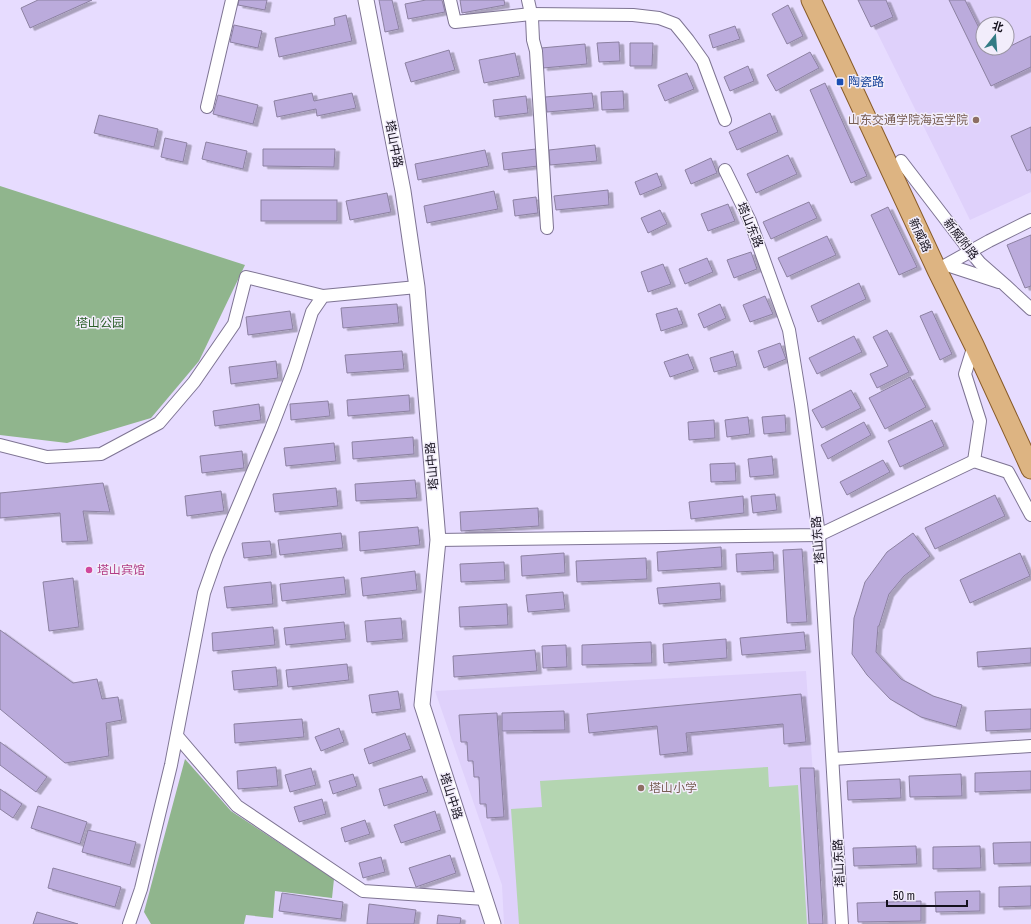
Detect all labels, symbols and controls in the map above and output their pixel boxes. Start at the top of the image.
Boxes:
north arrow [975,16,1015,56]
text: 北 [991,18,1005,35]
place label: 陶瓷路 [848,74,884,90]
marker: 陶瓷路 [835,77,845,87]
place label: 山东交通学院海运学院 [848,112,968,128]
marker: 山东交通学院海运学院 [971,115,981,125]
street label: 塔山中路 [382,119,406,169]
street label: 塔山东路 [733,200,767,250]
street label: 新威路 [905,215,935,255]
street label: 新威附路 [940,215,982,263]
park label: 塔山公园 [76,315,124,331]
street label: 塔山中路 [422,441,442,491]
street label: 塔山东路 [808,515,828,565]
place label: 塔山宾馆 [97,562,145,578]
marker: 塔山宾馆 [84,565,94,575]
street label: 塔山中路 [436,771,466,821]
place label: 塔山小学 [649,780,697,796]
marker: 塔山小学 [636,783,646,793]
street label: 塔山东路 [830,839,848,887]
scale bar [887,882,967,908]
text: 50 m [893,888,915,904]

